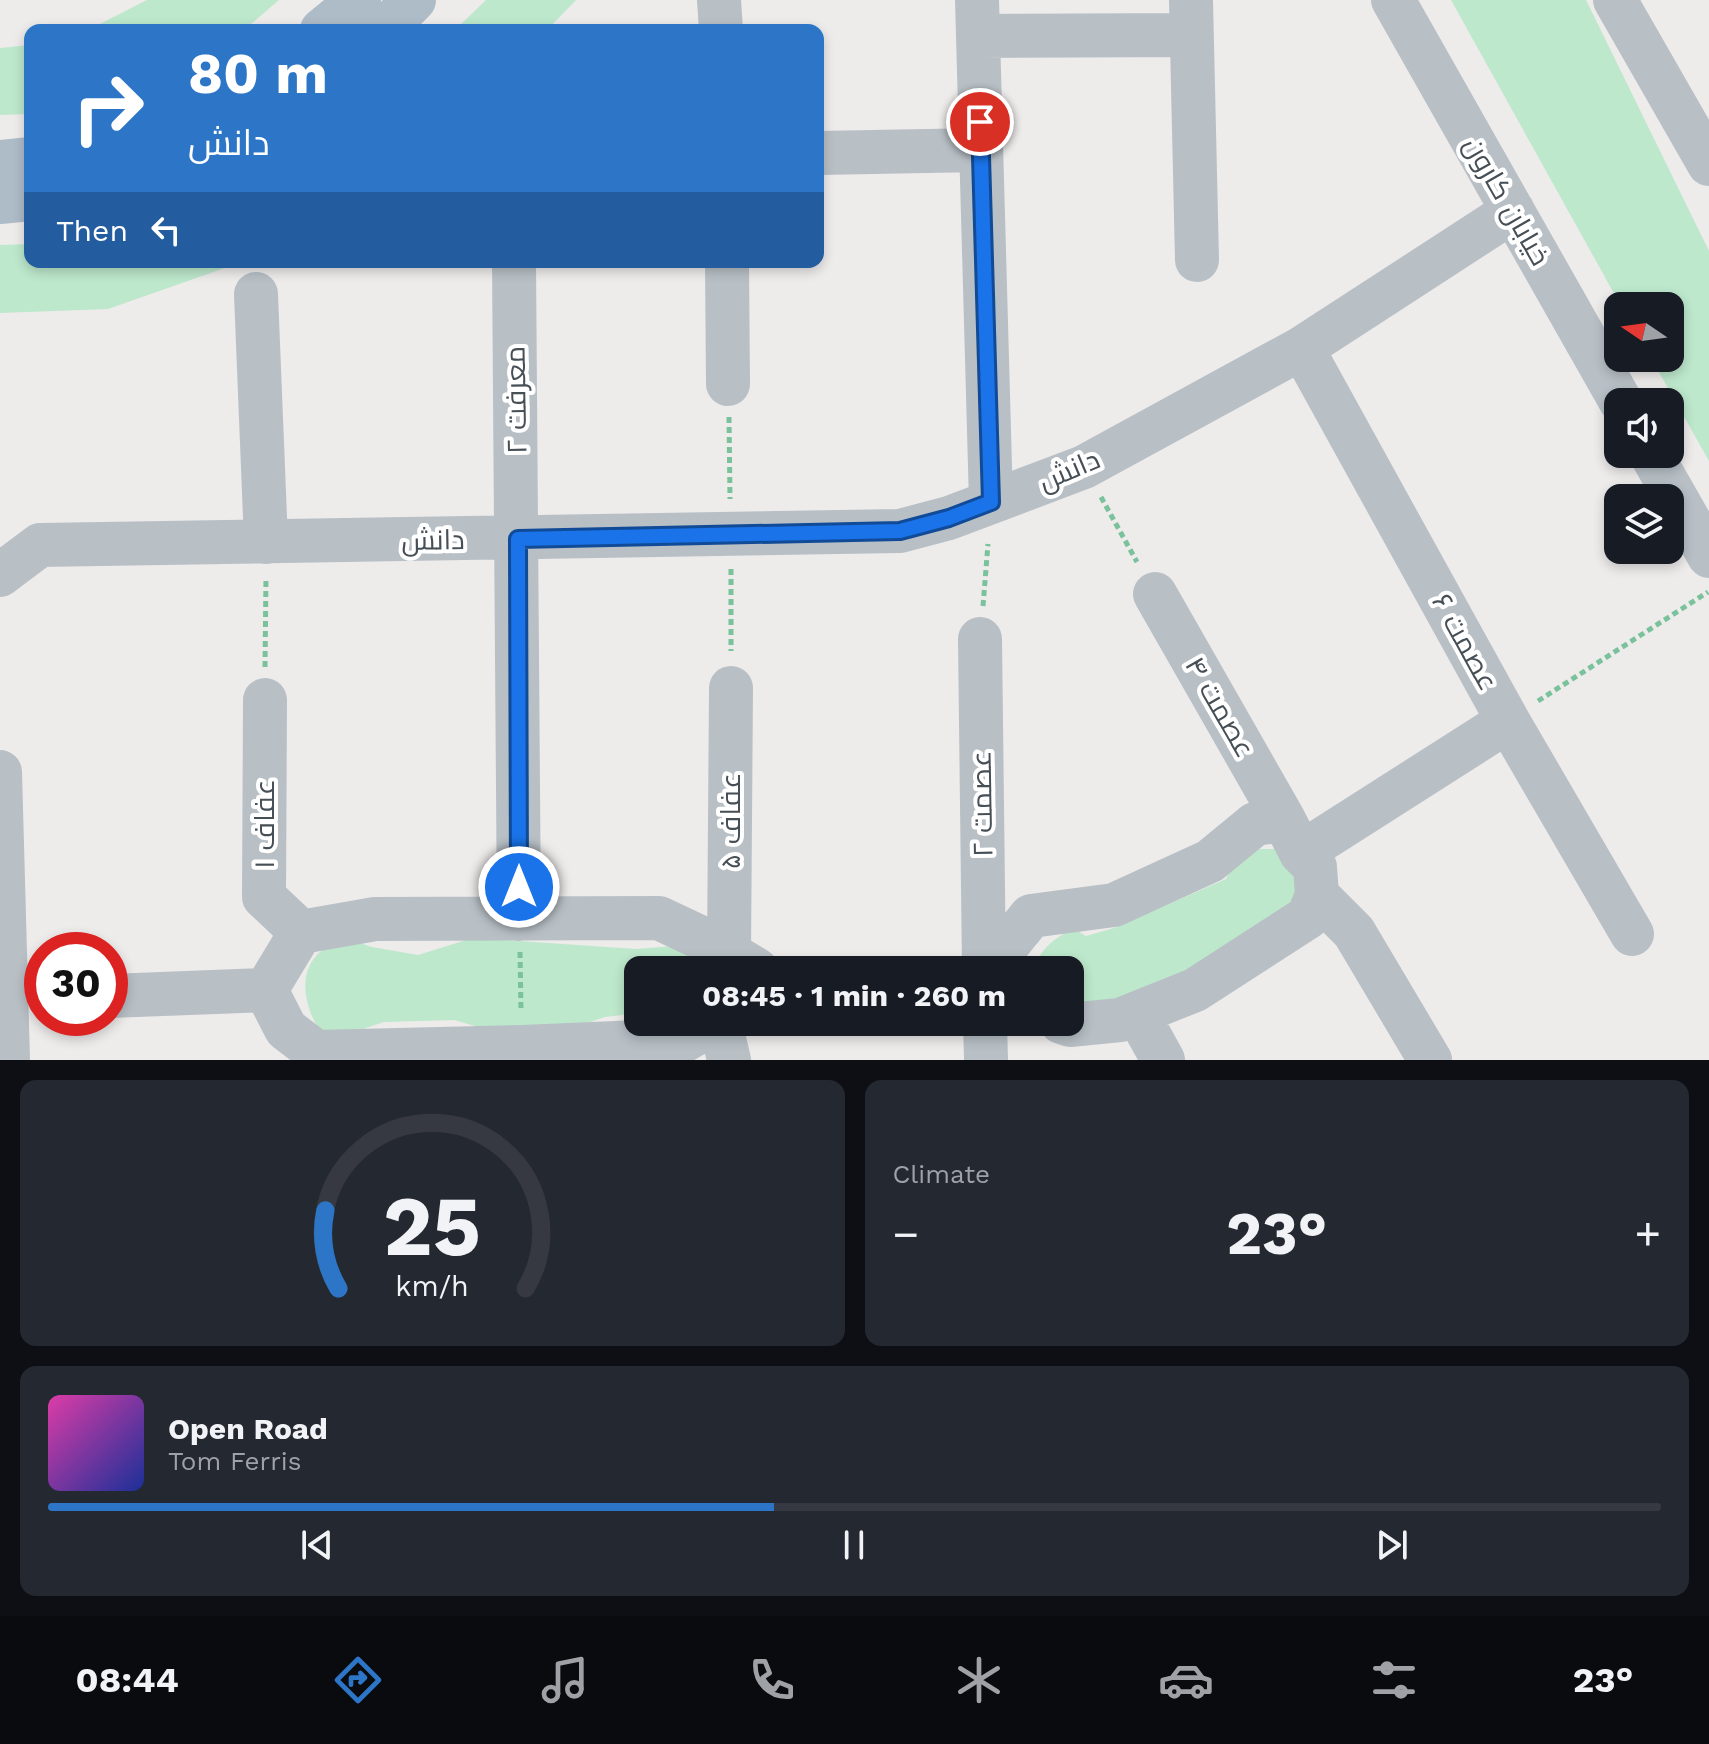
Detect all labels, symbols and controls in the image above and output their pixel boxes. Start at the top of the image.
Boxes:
text: 80 m [188,41,328,107]
icon: right [56,56,160,160]
pin [946,88,1014,156]
icon: arrive [958,100,1002,144]
text: دانش [188,122,270,164]
street label: خیابان کارون [1457,131,1557,271]
icon: left [144,208,188,252]
text: Then [56,213,128,248]
north arrow [1604,292,1684,372]
map controls [1604,292,1684,564]
street label: معرفت ۲ [499,346,533,454]
button: sound [1604,388,1684,468]
street label: دانش [1033,442,1105,498]
button: layers [1604,484,1684,564]
street label: دانش [401,523,465,557]
street label: عصمت ۶ [1425,588,1505,696]
street label: عصمت ۴ [1178,651,1262,763]
street label: عصمت ۲ [965,750,999,858]
street label: عفاف ۵ [714,773,747,869]
street label: عفاف ۱ [248,779,281,869]
position arrow [477,845,561,929]
speed limit sign: 30 [24,932,128,1036]
text: 08:45 · 1 min · 260 m [702,978,1006,1013]
text: Climate [893,1159,990,1189]
text: 25 [383,1178,481,1275]
text: 23° [1226,1198,1327,1269]
text: − [893,1208,919,1260]
text: + [1634,1208,1661,1260]
text: km/h [395,1269,469,1303]
text: Open Road [168,1411,328,1446]
text: Tom Ferris [168,1446,301,1476]
icon: previous [295,1523,339,1567]
icon: pause [832,1523,876,1567]
icon: next [1370,1523,1414,1567]
icon: directions [330,1652,386,1708]
icon: music [537,1652,593,1708]
icon: phone [744,1652,800,1708]
icon: climate [951,1652,1007,1708]
icon: car [1158,1652,1214,1708]
icon: filters [1366,1652,1422,1708]
text: 08:44 [76,1659,179,1701]
text: 23° [1573,1659,1633,1701]

